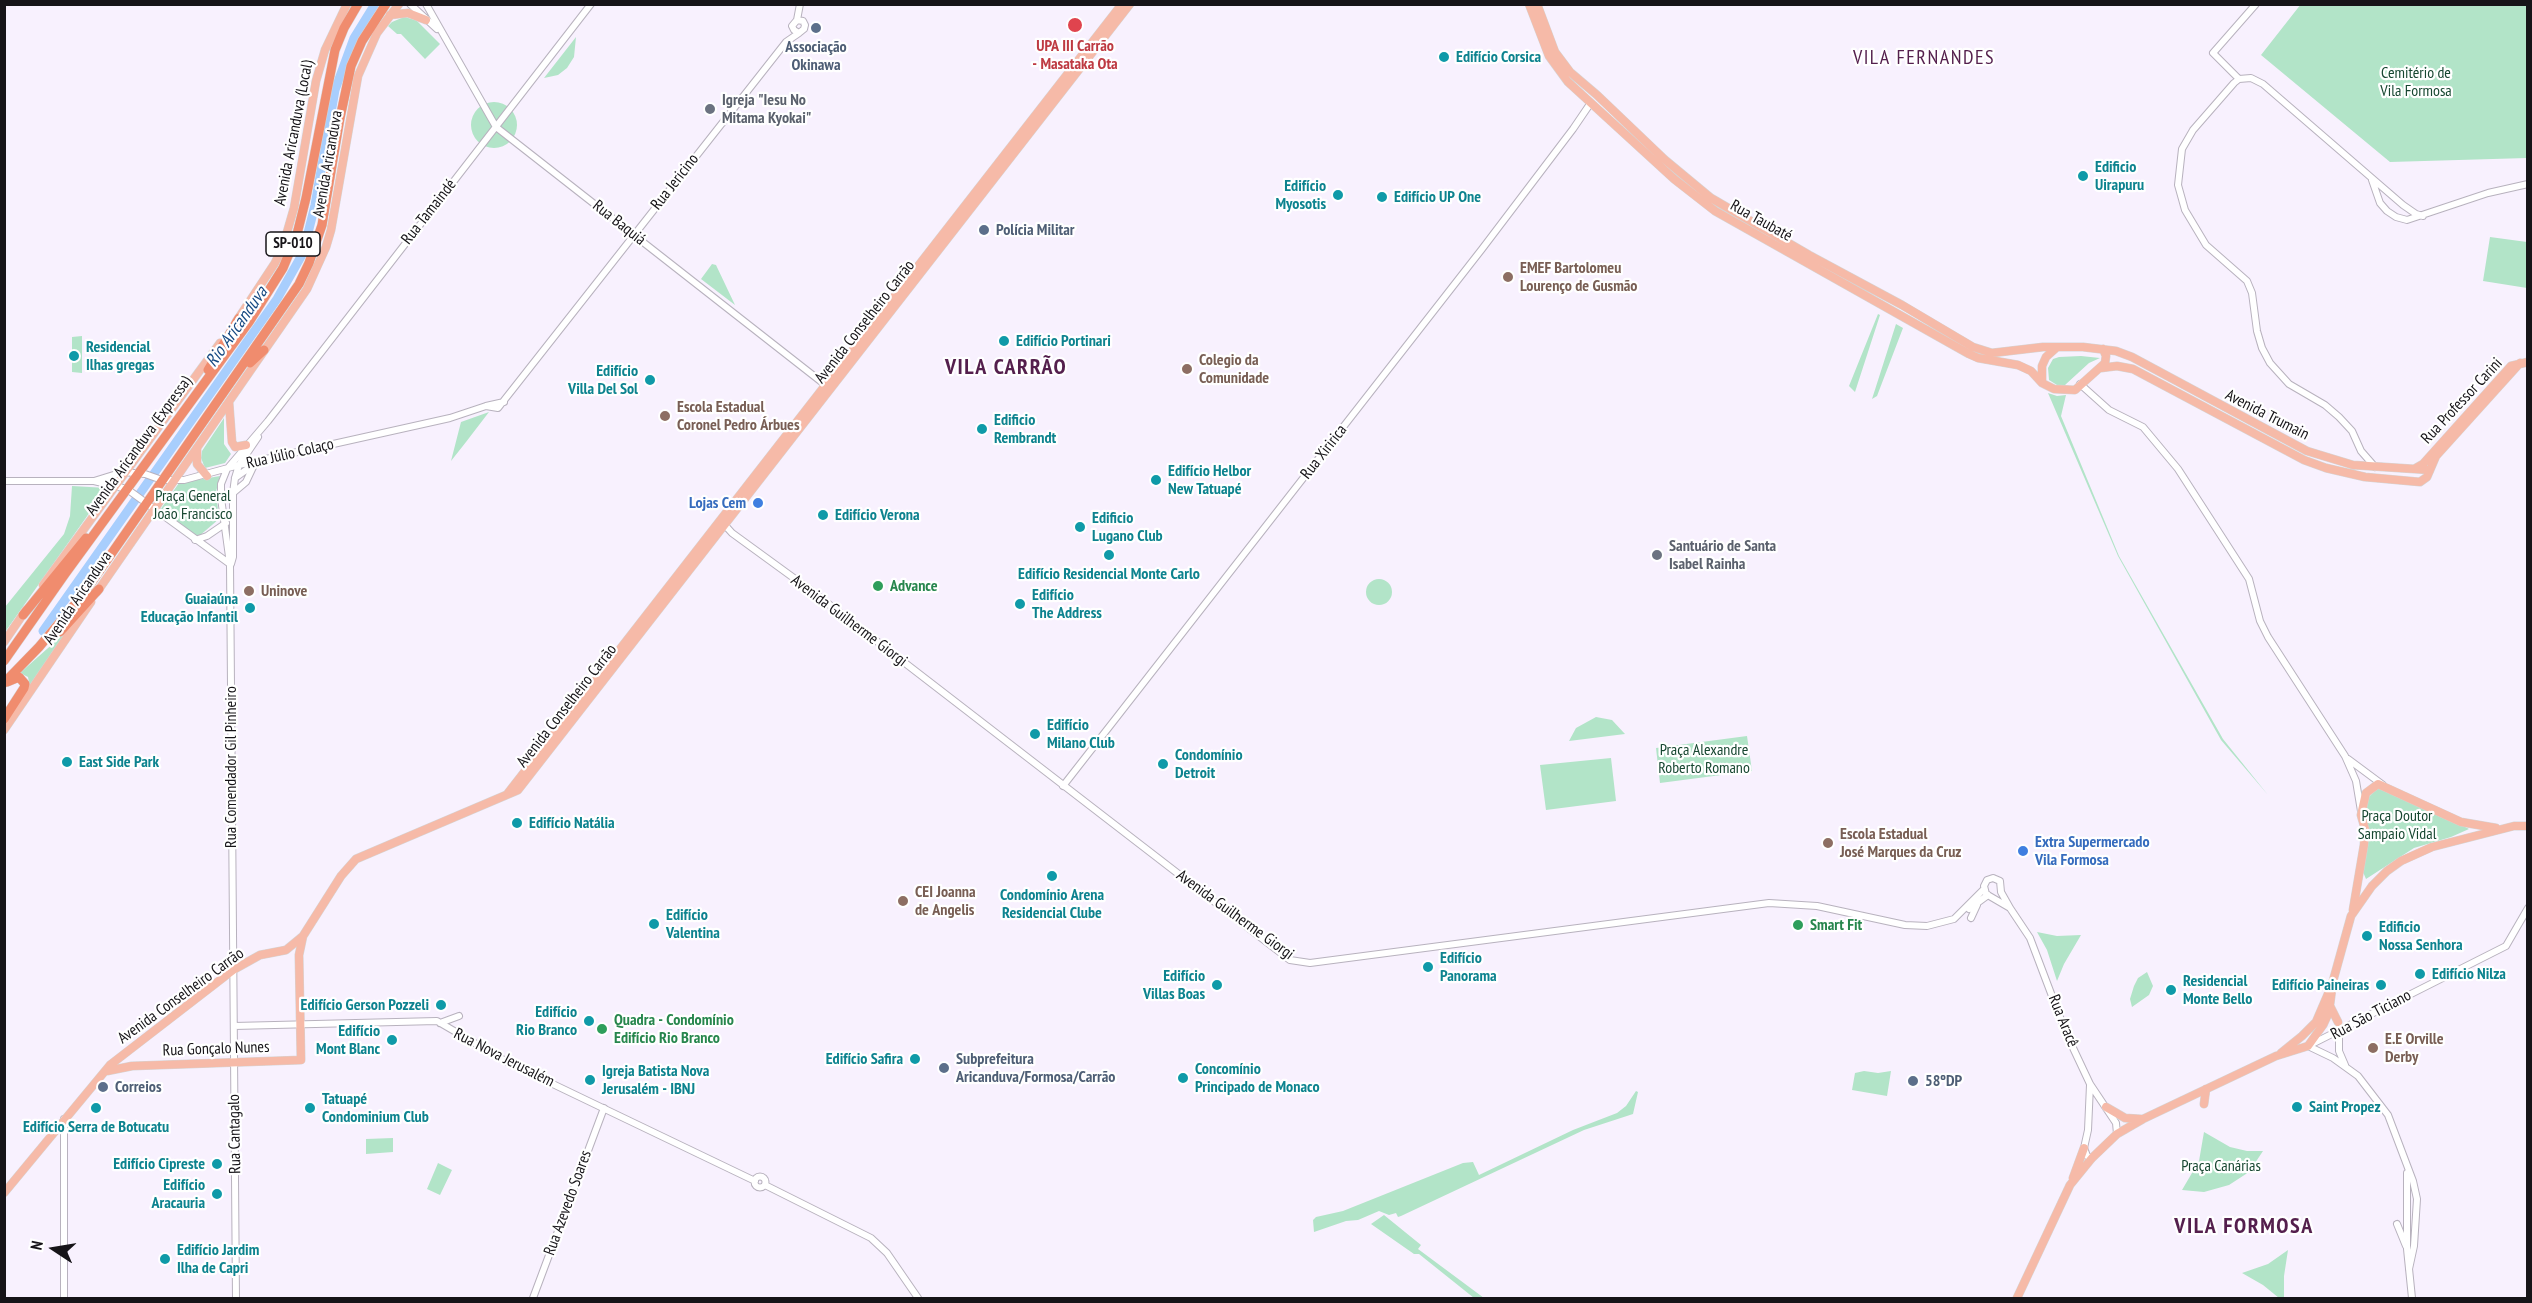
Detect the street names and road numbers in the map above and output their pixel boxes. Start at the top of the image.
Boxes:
street label: Avenida Aricanduva (Local) [270,59,318,207]
street label: Avenida Aricanduva [309,109,347,219]
street label: Rua Jericino [647,150,703,214]
street label: Rua Tamaindé [398,176,460,248]
street label: Rua Baquiá [589,196,649,250]
street label: Rua Taubaté [1727,196,1795,246]
road number: SP-010 [266,232,320,256]
street label: Avenida Conselheiro Carrão [811,257,919,387]
street label: Rua Professor Carini [2417,354,2507,448]
street label: Avenida Aricanduva (Expressa) [82,373,196,519]
street label: Avenida Trumain [2222,386,2312,444]
street label: Rua Xiririca [1297,421,1351,483]
street label: Rua Júlio Colaço [244,435,336,473]
street label: Avenida Aricanduva [40,548,116,648]
street label: Avenida Guilherme Giorgi [787,571,911,671]
street label: Avenida Conselheiro Carrão [513,641,621,771]
street label: Rua Comendador Gil Pinheiro [221,686,241,848]
street label: Avenida Guilherme Giorgi [1172,866,1298,964]
street label: Avenida Conselheiro Carrão [114,944,248,1048]
street label: Rua São Ticiano [2328,986,2414,1044]
street label: Rua Aracê [2044,992,2082,1050]
street label: Rua Nova Jerusalém [451,1024,557,1092]
street label: Rua Gonçalo Nunes [162,1038,270,1060]
street label: Rua Cantagalo [225,1094,245,1174]
street label: Rua Azevedo Soares [540,1148,596,1258]

